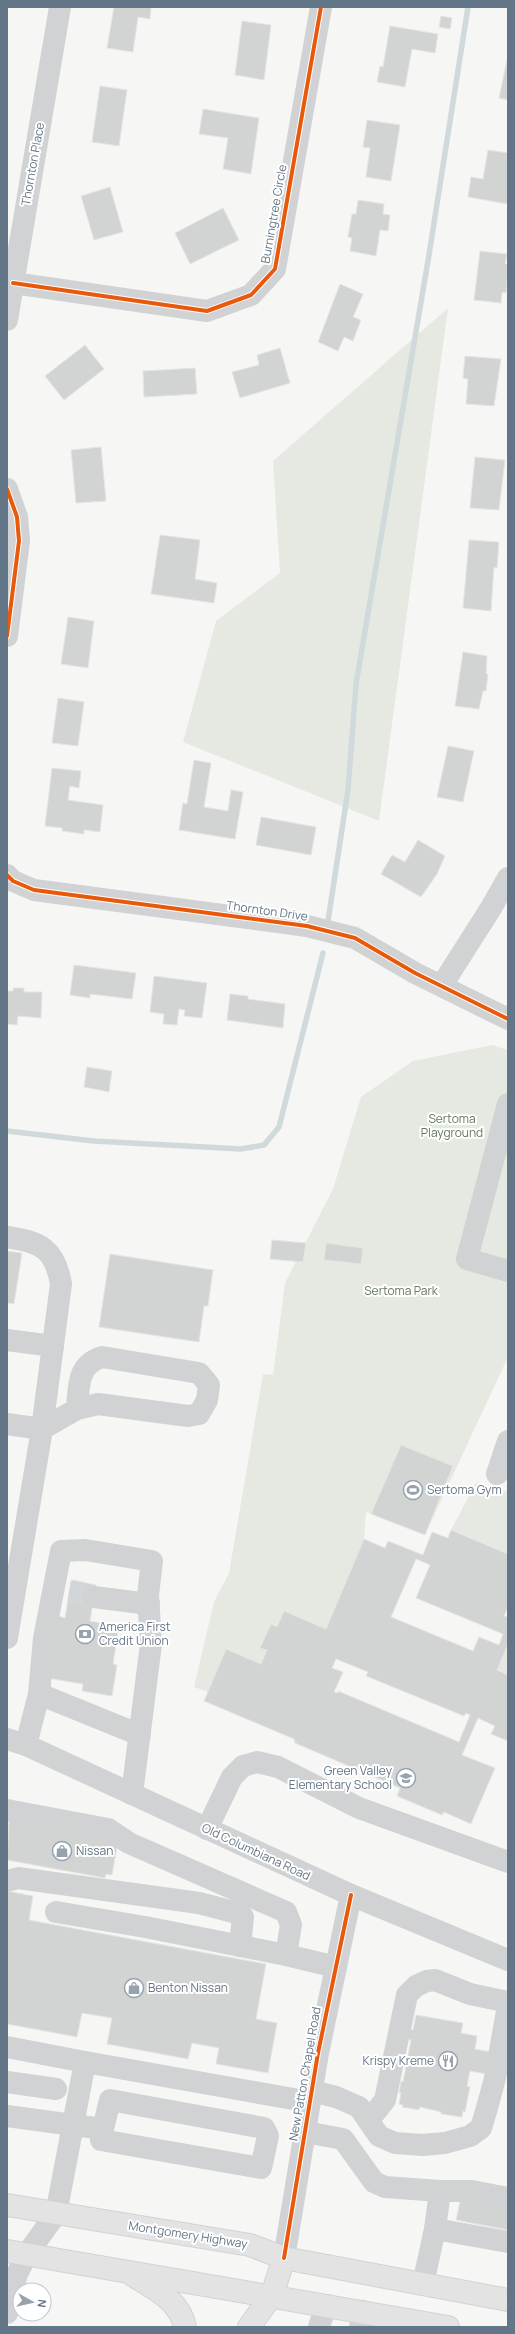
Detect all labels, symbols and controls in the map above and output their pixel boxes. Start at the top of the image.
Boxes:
street label: Thornton Place [17,121,48,207]
street label: Burningtree Circle [256,163,291,265]
street label: Thornton Drive [225,896,309,925]
park label: Sertoma Playground [421,1110,483,1141]
park label: Sertoma Park [364,1282,439,1299]
sports icon: Sertoma Gym [402,1479,424,1501]
place label: Sertoma Gym [427,1481,502,1498]
place label: America First Credit Union [99,1618,171,1649]
bank icon: America First Credit Union [74,1623,96,1645]
place label: Green Valley Elementary School [289,1762,393,1793]
school or university icon: Green Valley Elementary School [395,1767,417,1789]
street label: Old Columbiana Road [199,1819,313,1884]
shop icon: Nissan [51,1840,73,1862]
place label: Nissan [76,1842,113,1859]
shop icon: Benton Nissan [123,1977,145,1999]
place label: Benton Nissan [148,1979,228,1996]
street label: New Patton Chapel Road [284,2006,325,2142]
restaurant icon: Krispy Kreme [437,2050,459,2072]
place label: Krispy Kreme [363,2052,434,2069]
street label: Montgomery Highway [127,2217,249,2252]
north arrow [12,2282,52,2322]
text: N [34,2299,50,2309]

